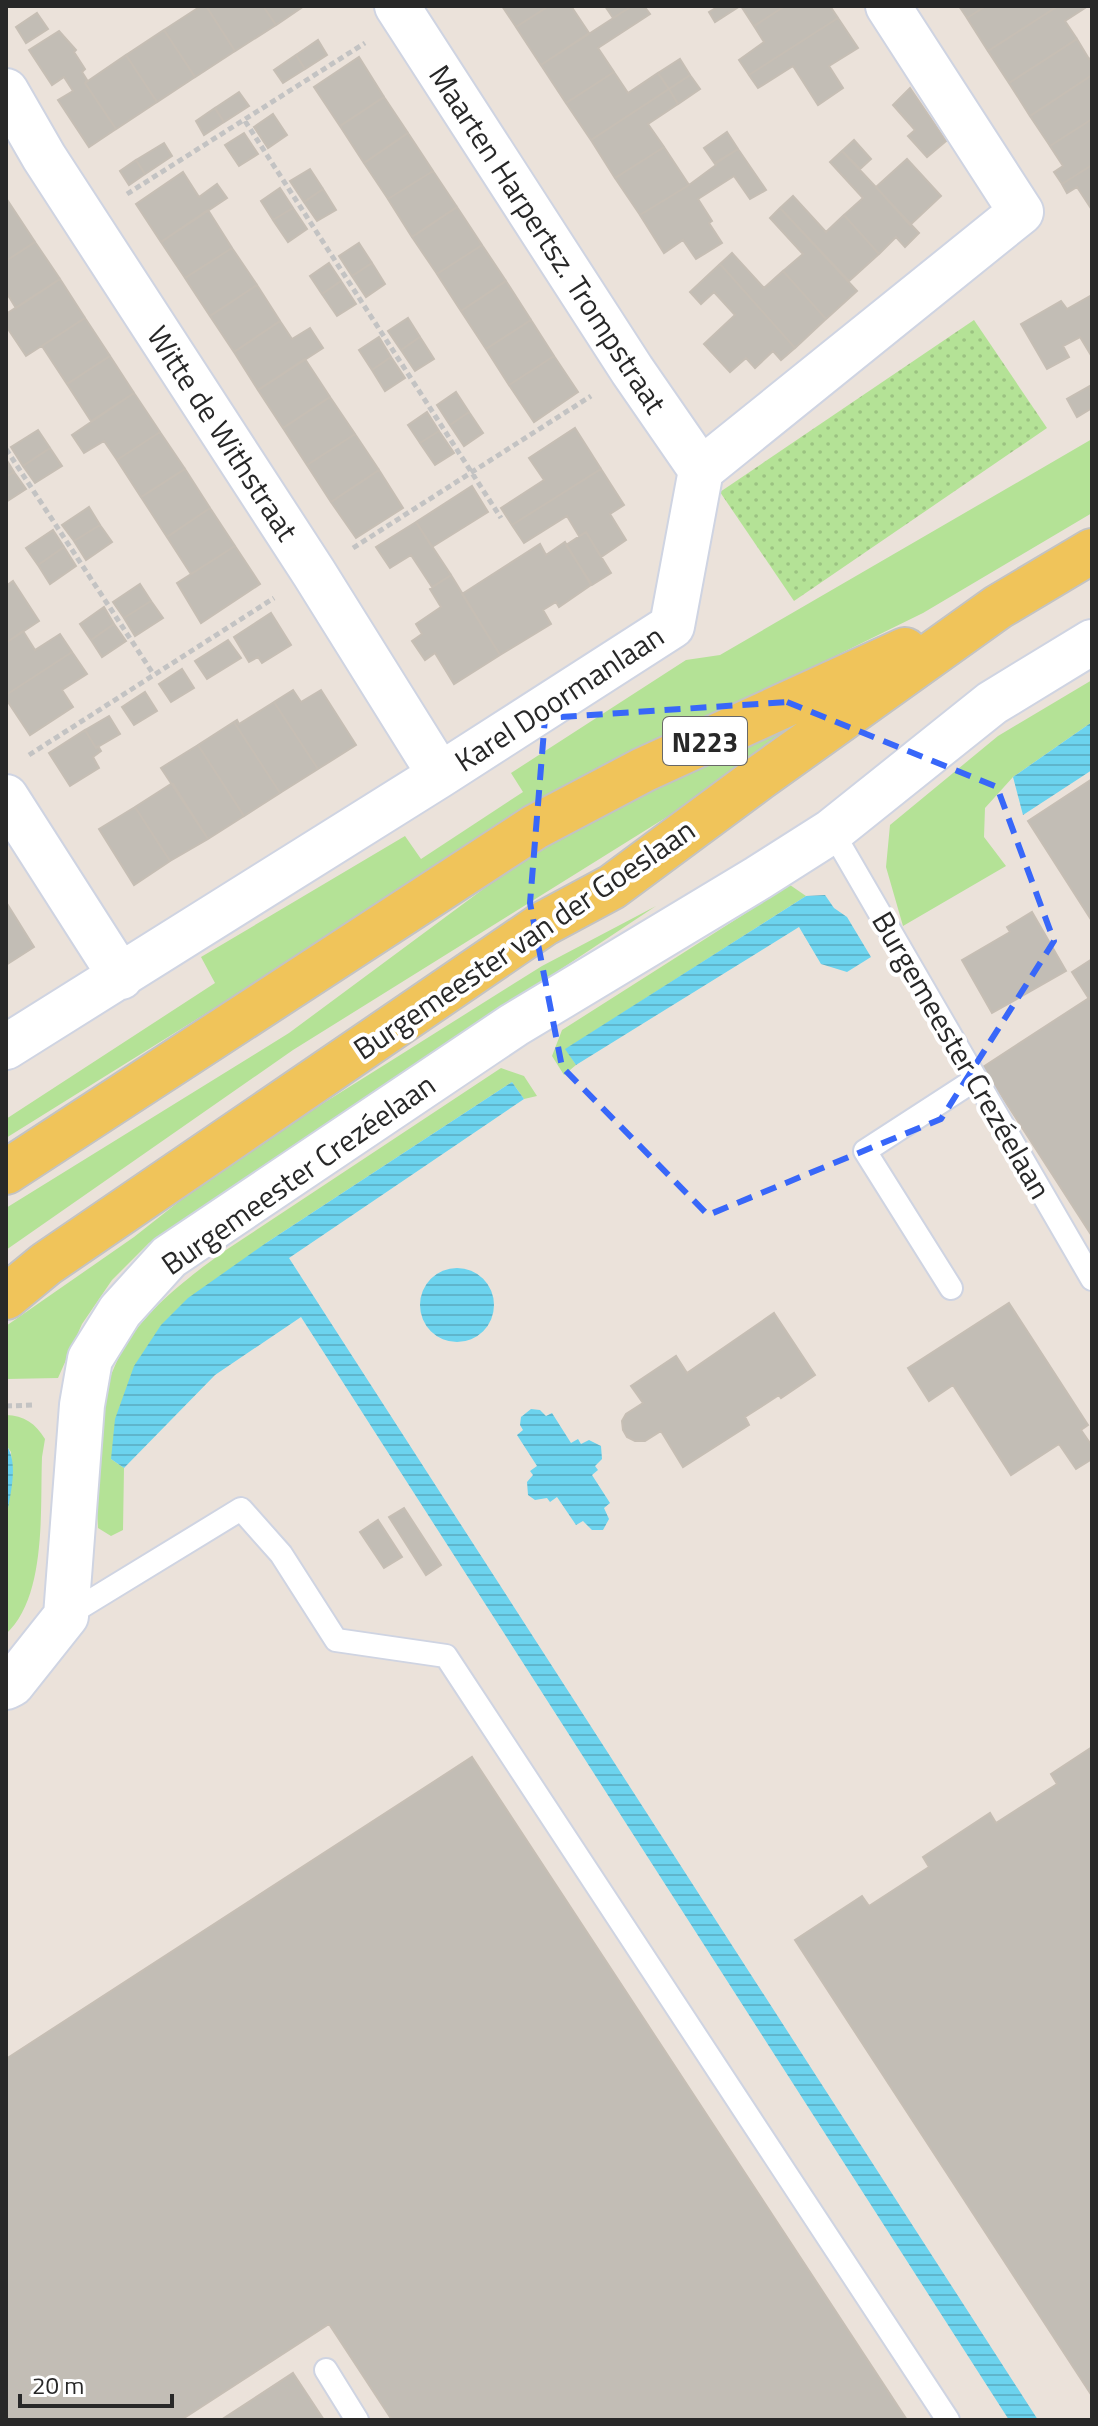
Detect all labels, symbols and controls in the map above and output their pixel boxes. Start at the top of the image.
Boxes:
street label: Maarten Harpertsz. Trompstraat [418,56,679,423]
street label: Witte de Withstraat [136,316,310,550]
street label: Karel Doormanlaan [445,613,673,783]
road number: N223 [663,717,747,765]
street label: Burgemeester van der Goeslaan [344,807,704,1071]
street label: Burgemeester Crezéelaan [861,903,1063,1207]
street label: Burgemeester Crezéelaan [151,1062,445,1286]
scale bar [20,2358,172,2408]
text: 20 m [32,2367,84,2403]

